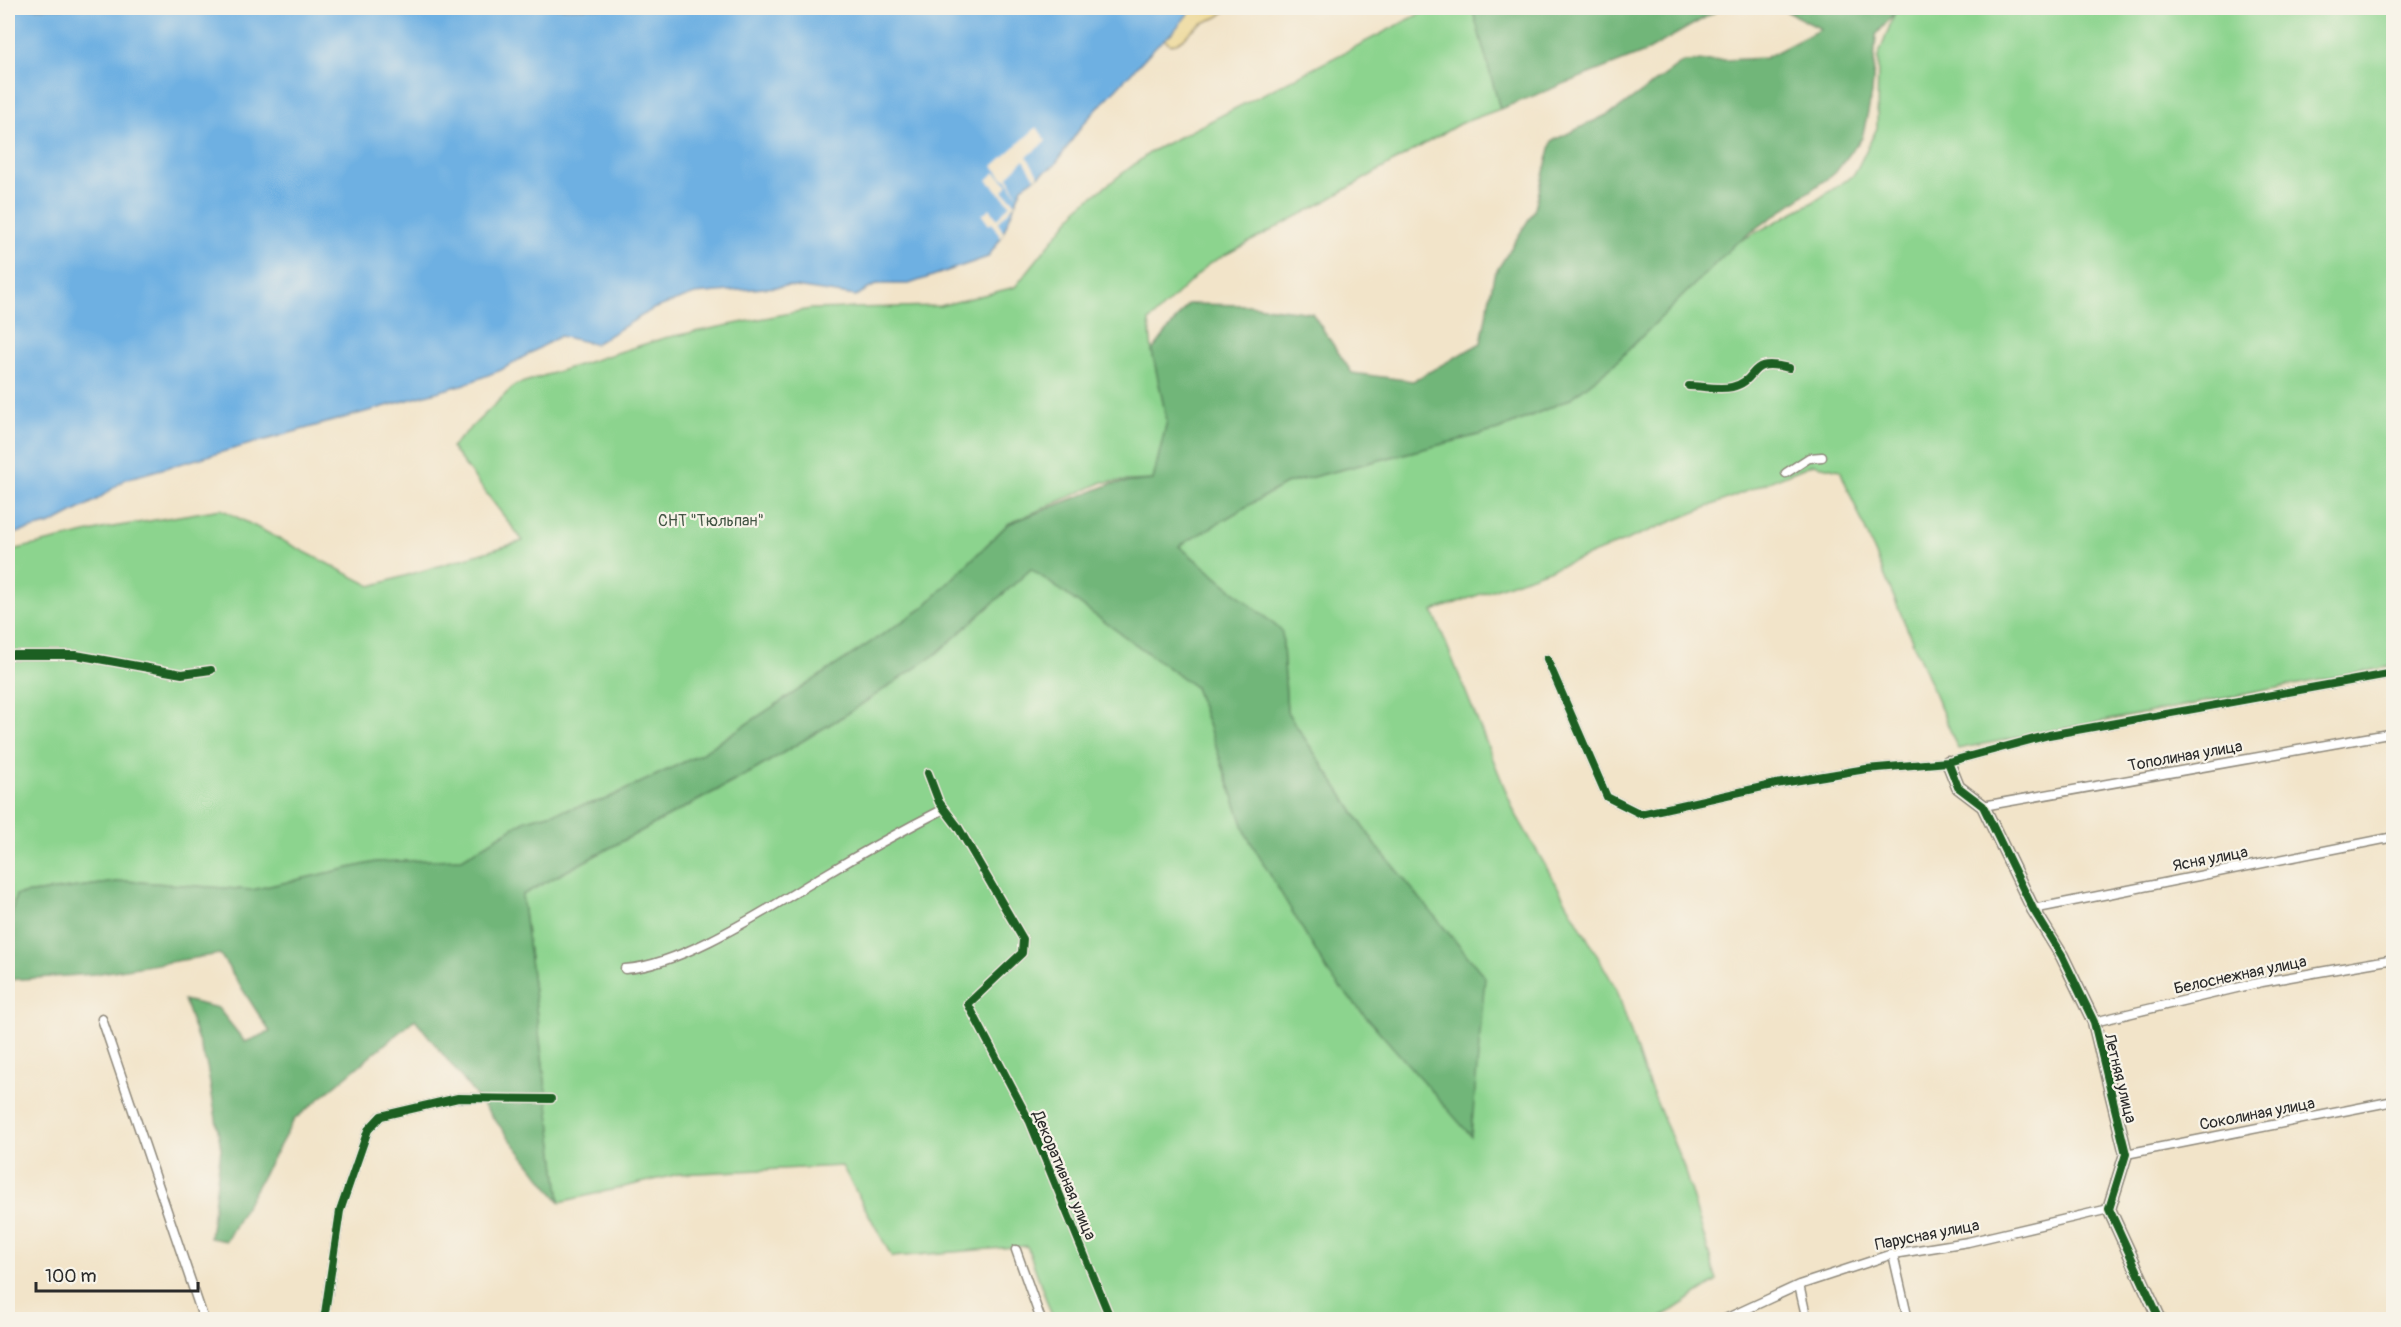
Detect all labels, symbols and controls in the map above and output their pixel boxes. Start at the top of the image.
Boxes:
park label: СНТ "Тюльпан" [658,511,764,531]
street label: Тополиная улица [2126,736,2244,776]
street label: Ясня улица [2171,842,2250,876]
street label: Белоснежная улица [2172,951,2308,999]
street label: Летняя улица [2099,1030,2141,1125]
street label: Соколиная улица [2198,1093,2317,1135]
street label: Декоративная улица [1027,1107,1100,1243]
street label: Парусная улица [1873,1215,1981,1255]
scale bar [36,1255,198,1293]
text: 100 m [45,1265,97,1288]

